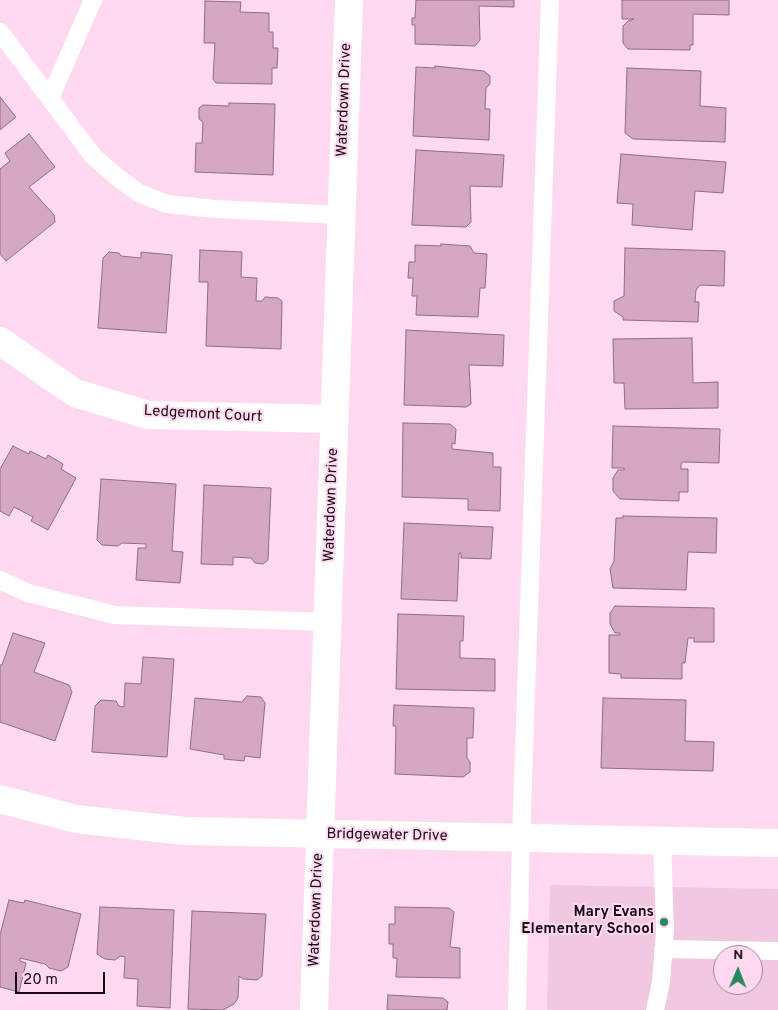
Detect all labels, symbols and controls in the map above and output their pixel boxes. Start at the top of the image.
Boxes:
street label: Waterdown Drive [334,43,356,157]
street label: Ledgemont Court [143,403,263,427]
street label: Waterdown Drive [321,448,343,562]
street label: Bridgewater Drive [326,826,448,846]
street label: Waterdown Drive [306,853,328,967]
place label: Mary Evans Elementary School [521,904,654,939]
marker: Mary Evans Elementary School [658,916,670,928]
north arrow [713,945,763,995]
text: N [733,947,743,964]
scale bar [18,962,108,994]
text: 20 m [23,971,58,990]

